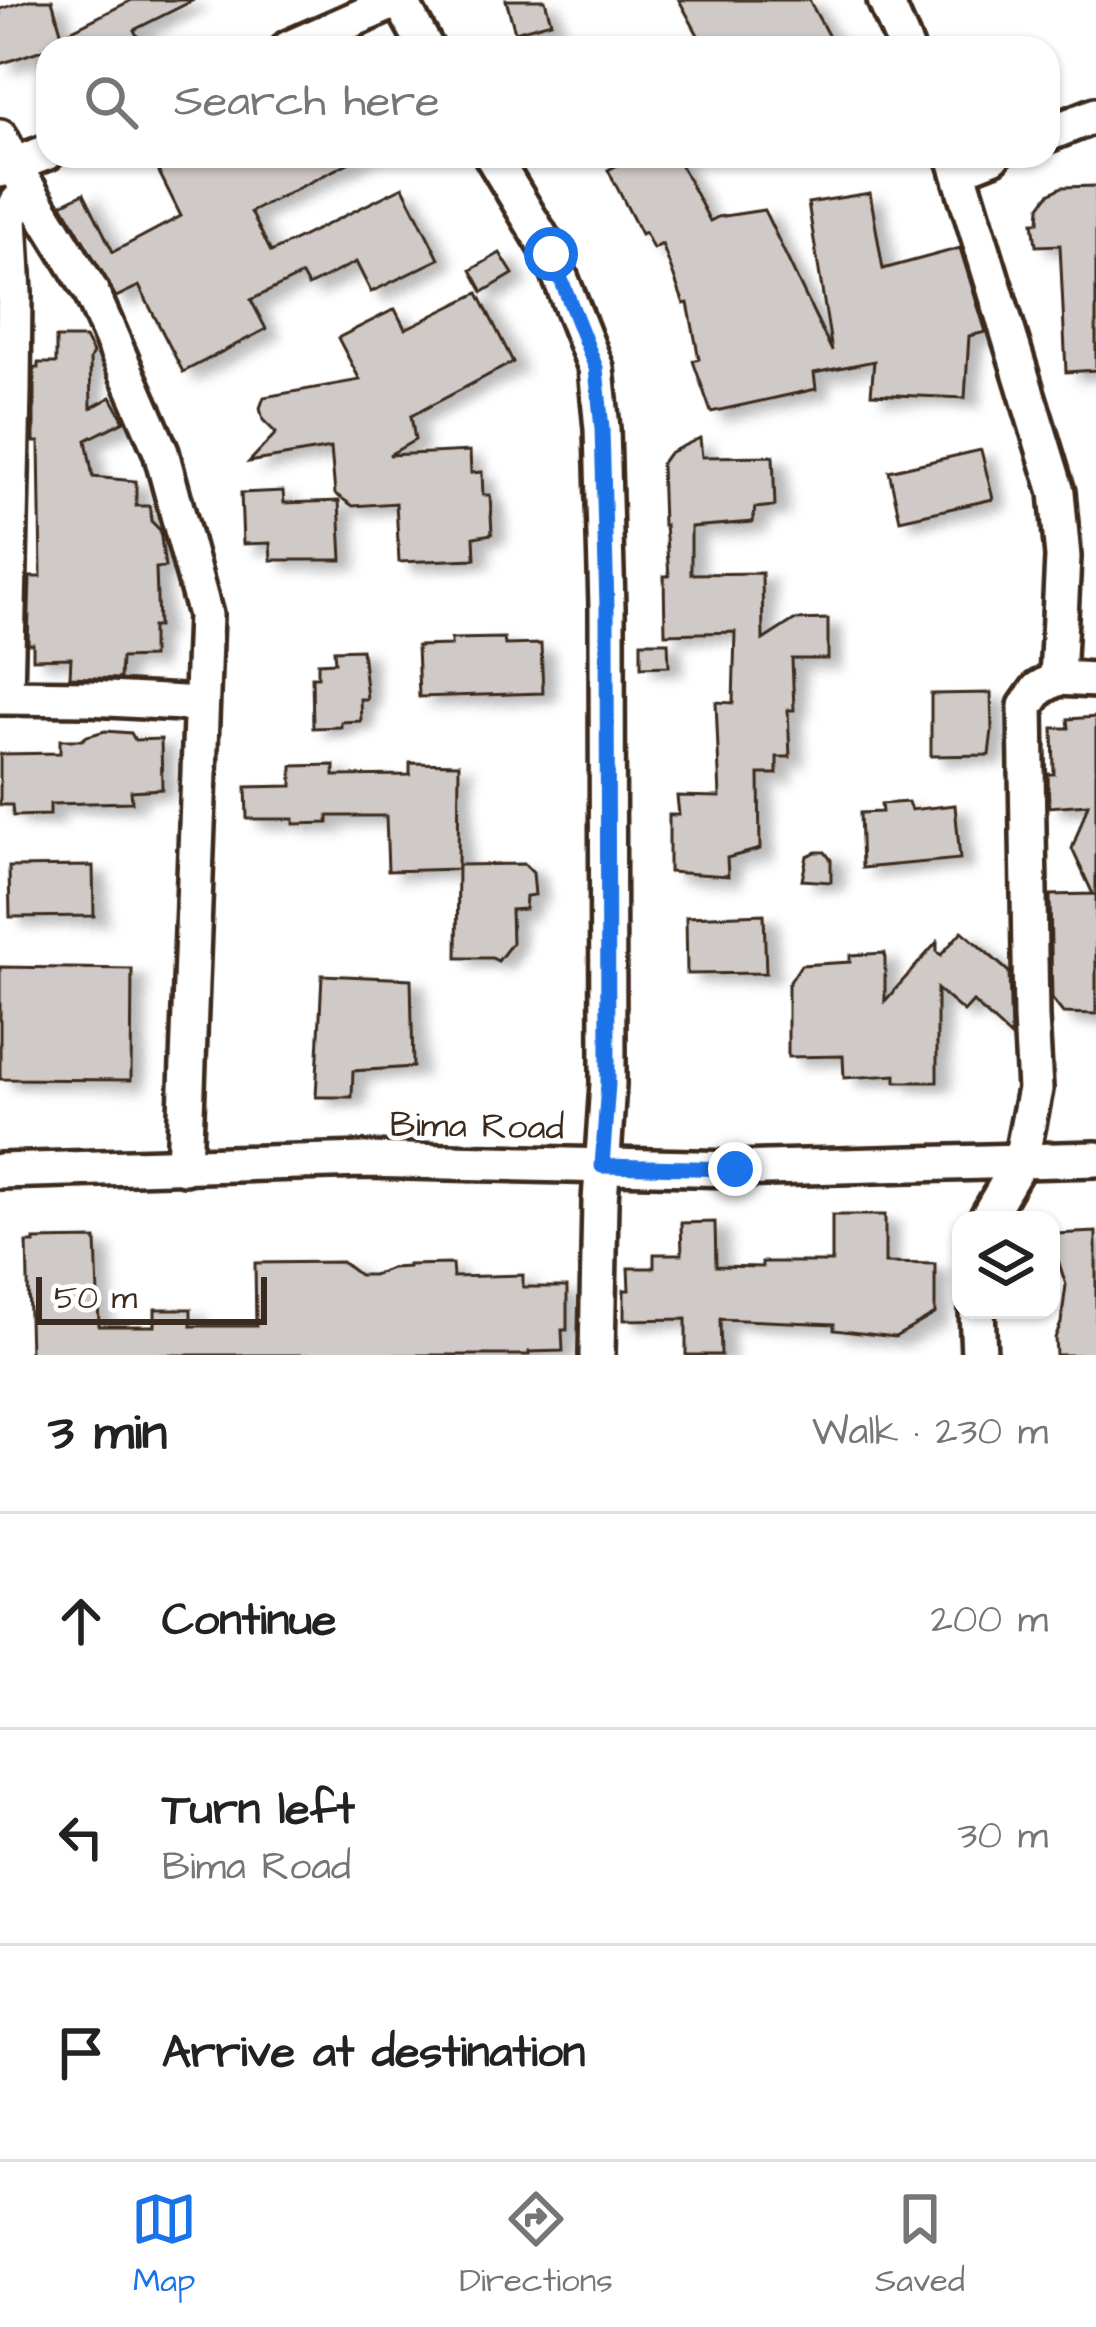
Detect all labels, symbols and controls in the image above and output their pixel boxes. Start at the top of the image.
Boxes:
search box [36,36,1060,168]
icon: search [78,69,144,135]
text: Search here [174,71,440,133]
route start [524,227,578,281]
street label: Bima Road [389,1099,565,1154]
route end [708,1142,762,1196]
map controls [952,1211,1060,1319]
button: layers [952,1211,1060,1319]
scale bar [36,1271,267,1324]
text: 50 m [54,1275,137,1321]
text: 3 min [48,1398,167,1469]
text: Walk · 230 m [812,1406,1048,1460]
icon: ahead [48,1588,114,1654]
text: Continue [162,1590,336,1652]
text: 200 m [931,1594,1048,1648]
text: Turn left [162,1779,355,1841]
icon: left [48,1804,114,1870]
text: 30 m [958,1810,1048,1864]
text: Bima Road [162,1841,351,1895]
icon: arrive [48,2020,114,2086]
text: Arrive at destination [162,2022,585,2084]
tab: Map [131,2186,197,2304]
tab: Directions [459,2186,613,2304]
tab: Saved [875,2186,965,2304]

